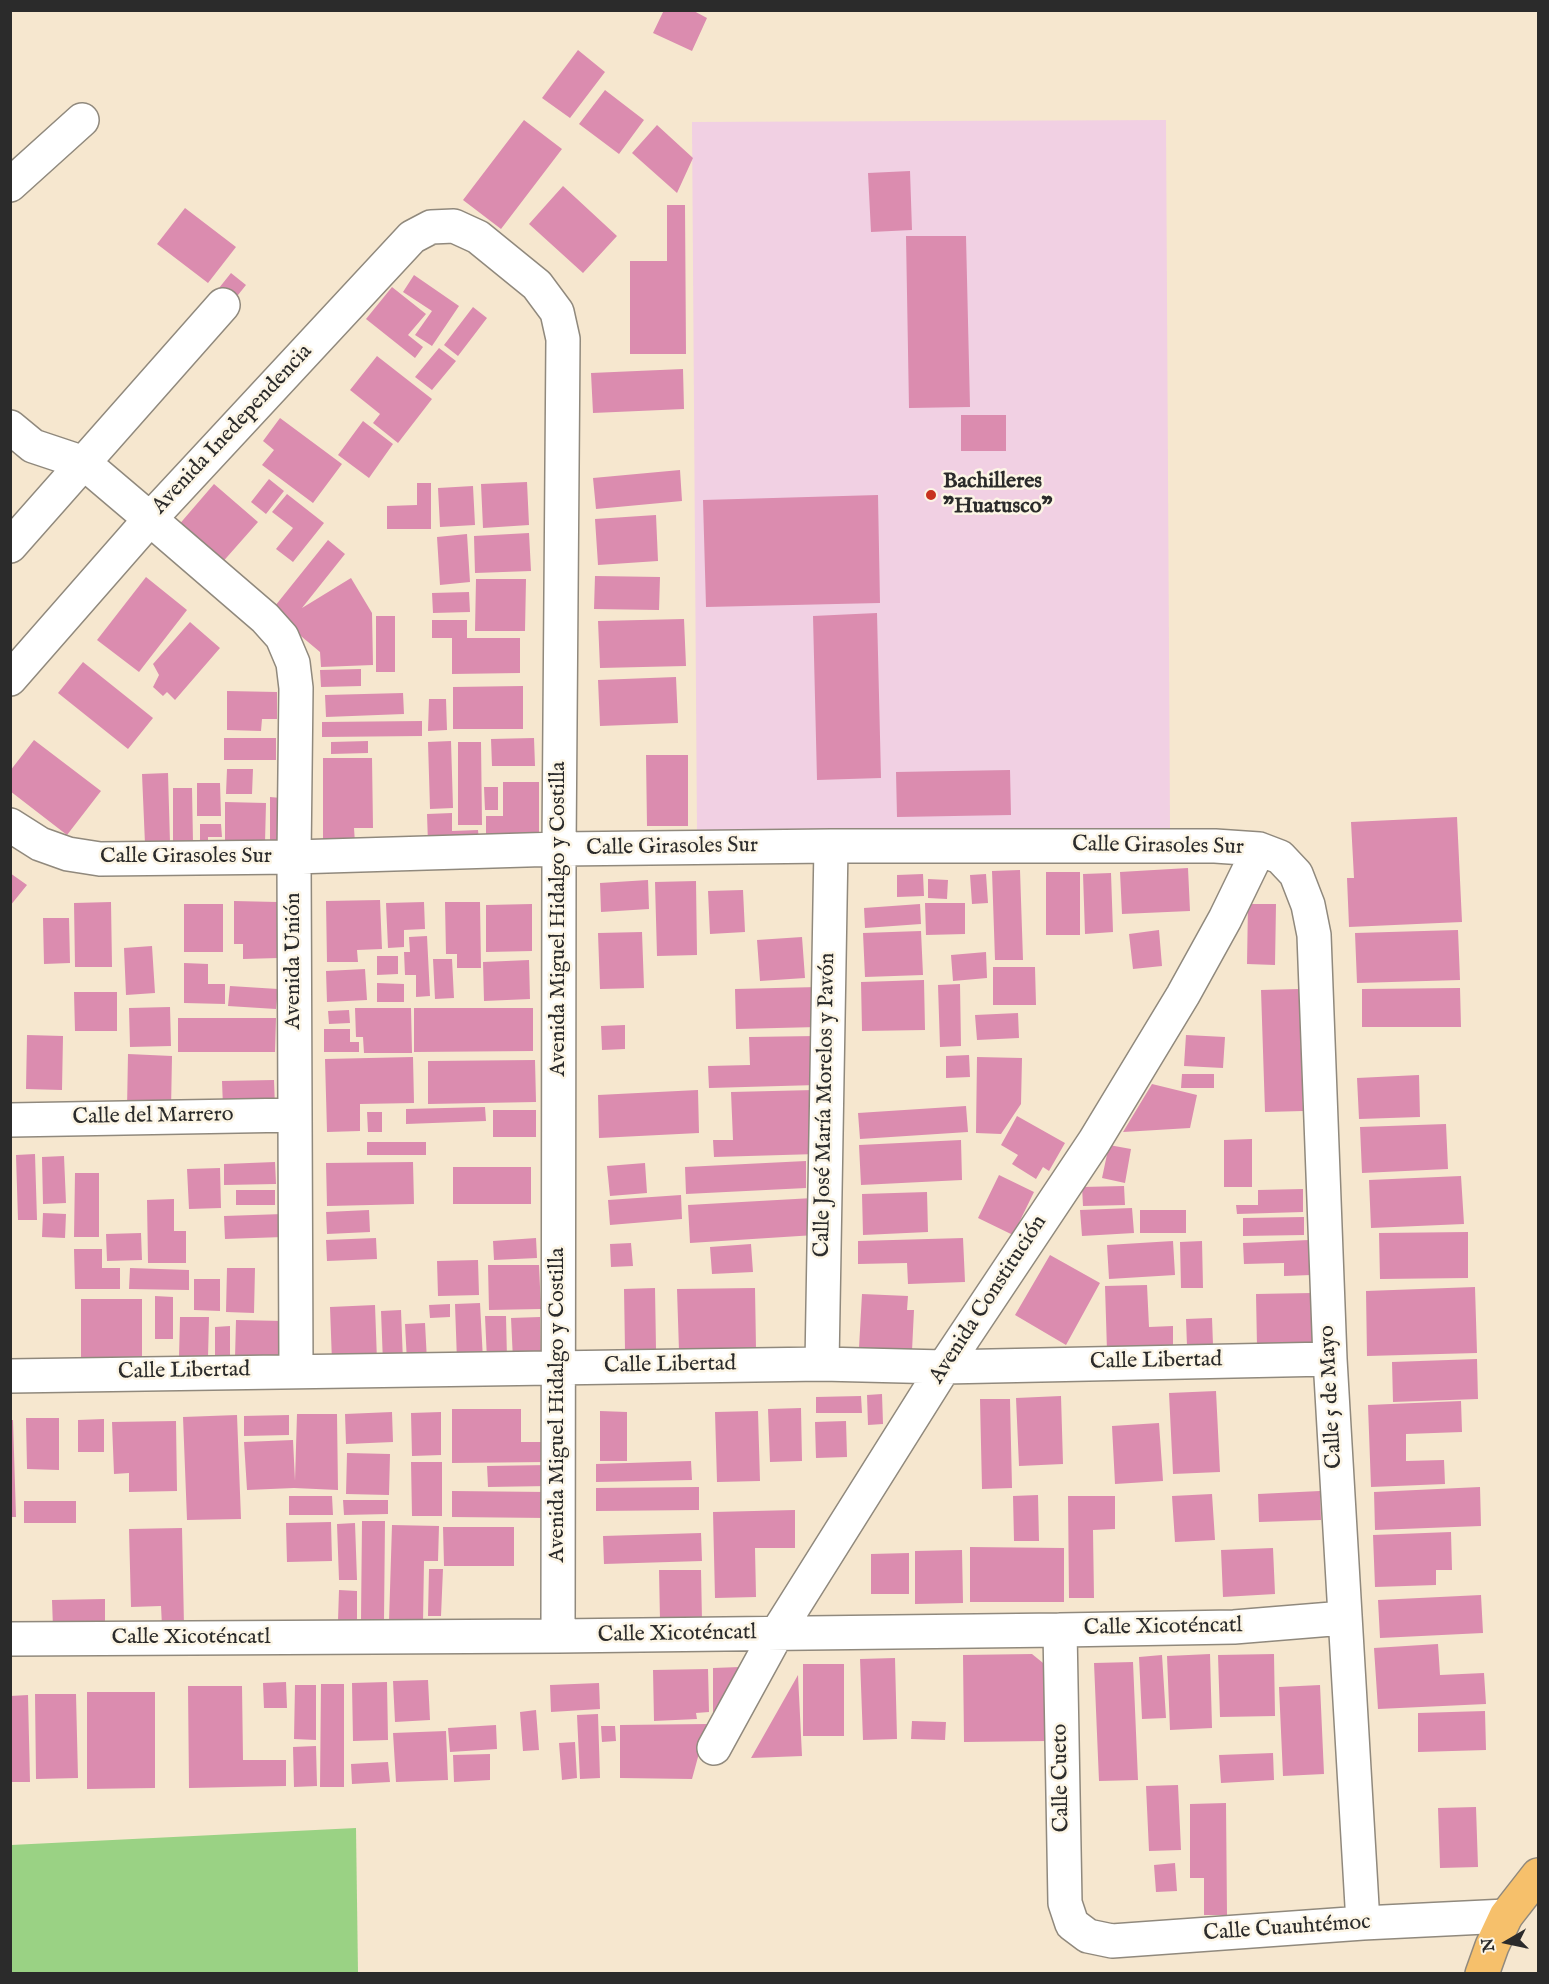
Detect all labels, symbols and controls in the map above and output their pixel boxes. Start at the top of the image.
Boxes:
street label: Avenida Inedependencia [147,339,319,521]
place label: Bachilleres "Huatusco" [943,469,1052,520]
marker: Bachilleres "Huatusco" [924,488,938,502]
street label: Avenida Miguel Hidalgo y Costilla [546,762,572,1076]
street label: Calle Girasoles Sur [1072,832,1244,862]
street label: Calle Girasoles Sur [586,833,758,863]
street label: Calle Girasoles Sur [100,844,272,870]
street label: Avenida Unión [281,893,307,1029]
street label: Calle José María Morelos y Pavón [810,952,842,1258]
street label: Calle del Marrero [72,1102,234,1132]
street label: Avenida Constitución [925,1211,1053,1389]
street label: Avenida Miguel Hidalgo y Costilla [545,1248,571,1562]
street label: Calle 5 de Mayo [1315,1325,1349,1469]
street label: Calle Libertad [1090,1348,1222,1376]
street label: Calle Libertad [604,1352,736,1380]
street label: Calle Libertad [118,1358,250,1386]
street label: Calle Xicoténcatl [1083,1613,1243,1643]
street label: Calle Xicoténcatl [597,1620,757,1650]
street label: Calle Xicoténcatl [112,1625,270,1651]
street label: Calle Cueto [1048,1723,1076,1833]
street label: Calle Cuauhtémoc [1202,1910,1372,1948]
north arrow [1477,1912,1537,1972]
text: N [1478,1936,1500,1953]

